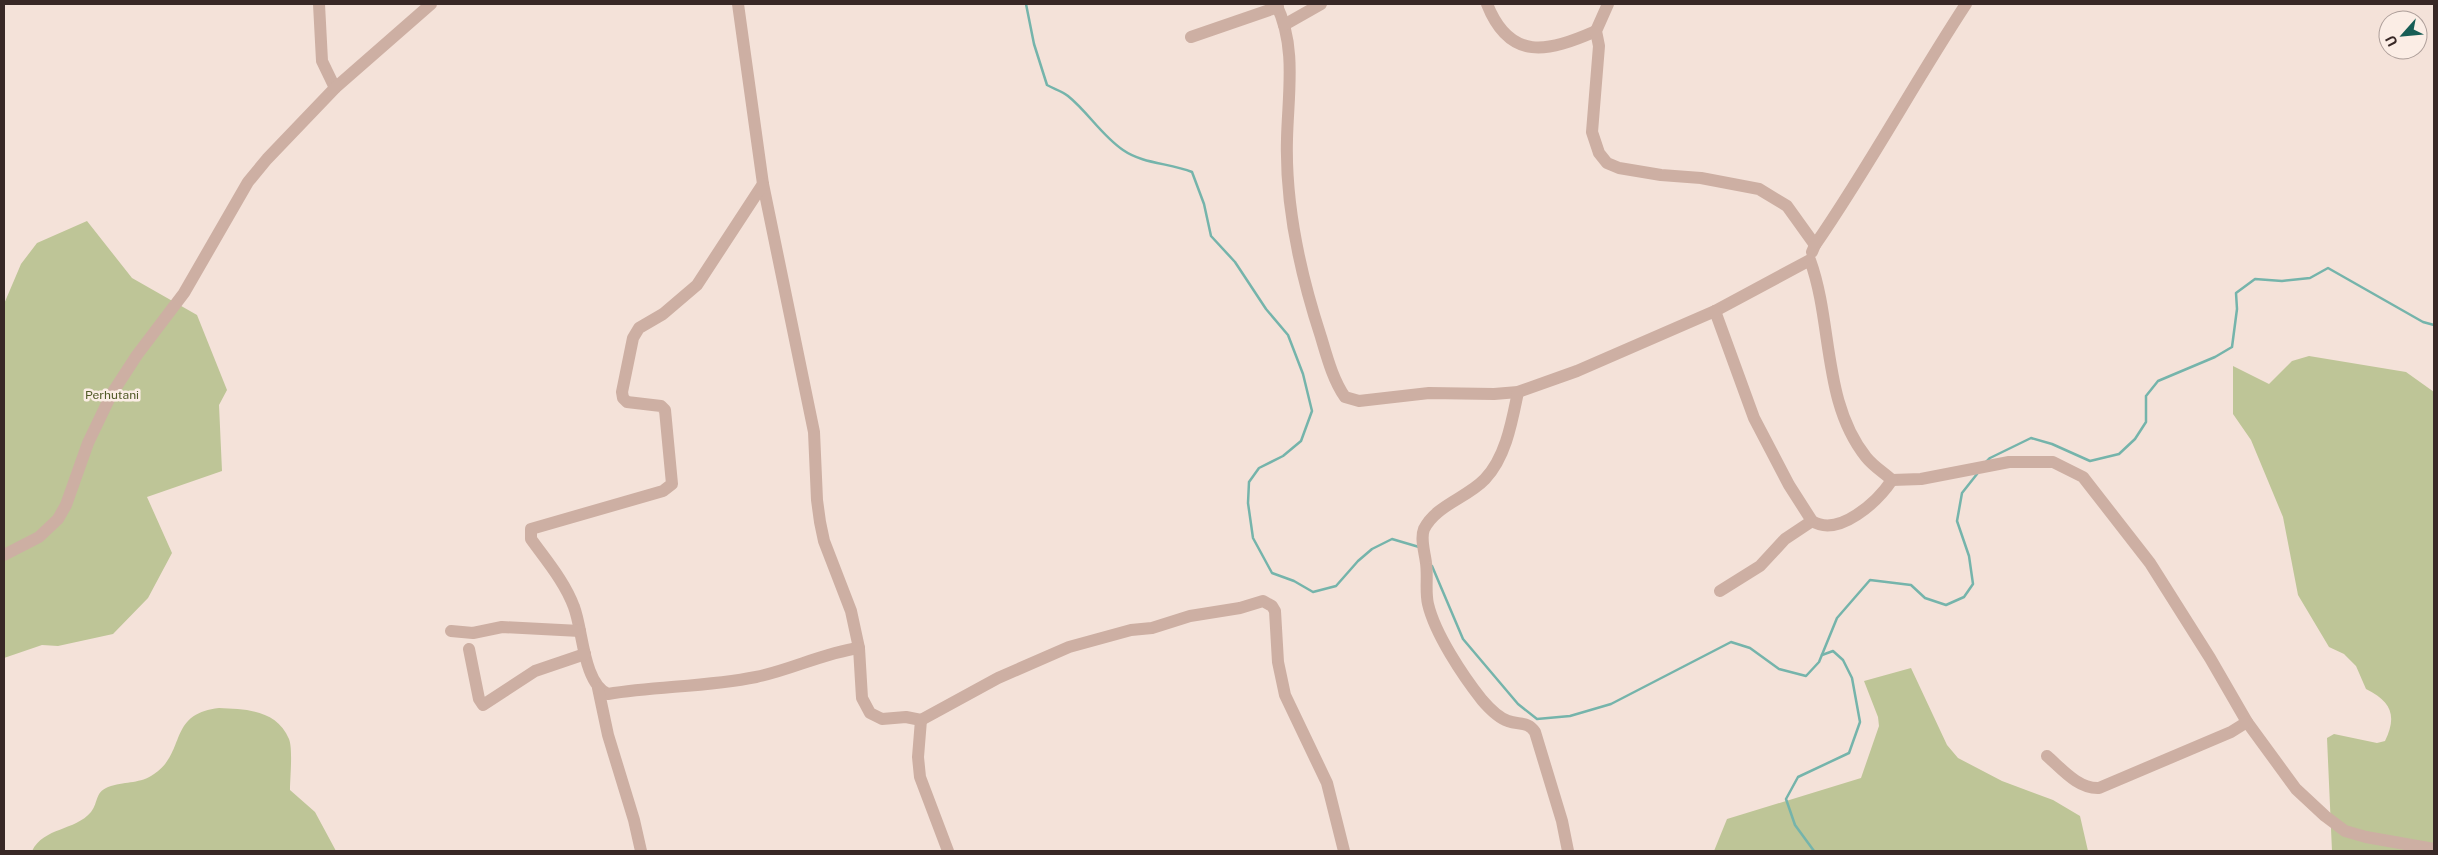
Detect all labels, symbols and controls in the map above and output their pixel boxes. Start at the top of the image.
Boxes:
north arrow [2378,10,2428,60]
text: U [2382,33,2401,49]
park label: Perhutani [85,388,139,402]

